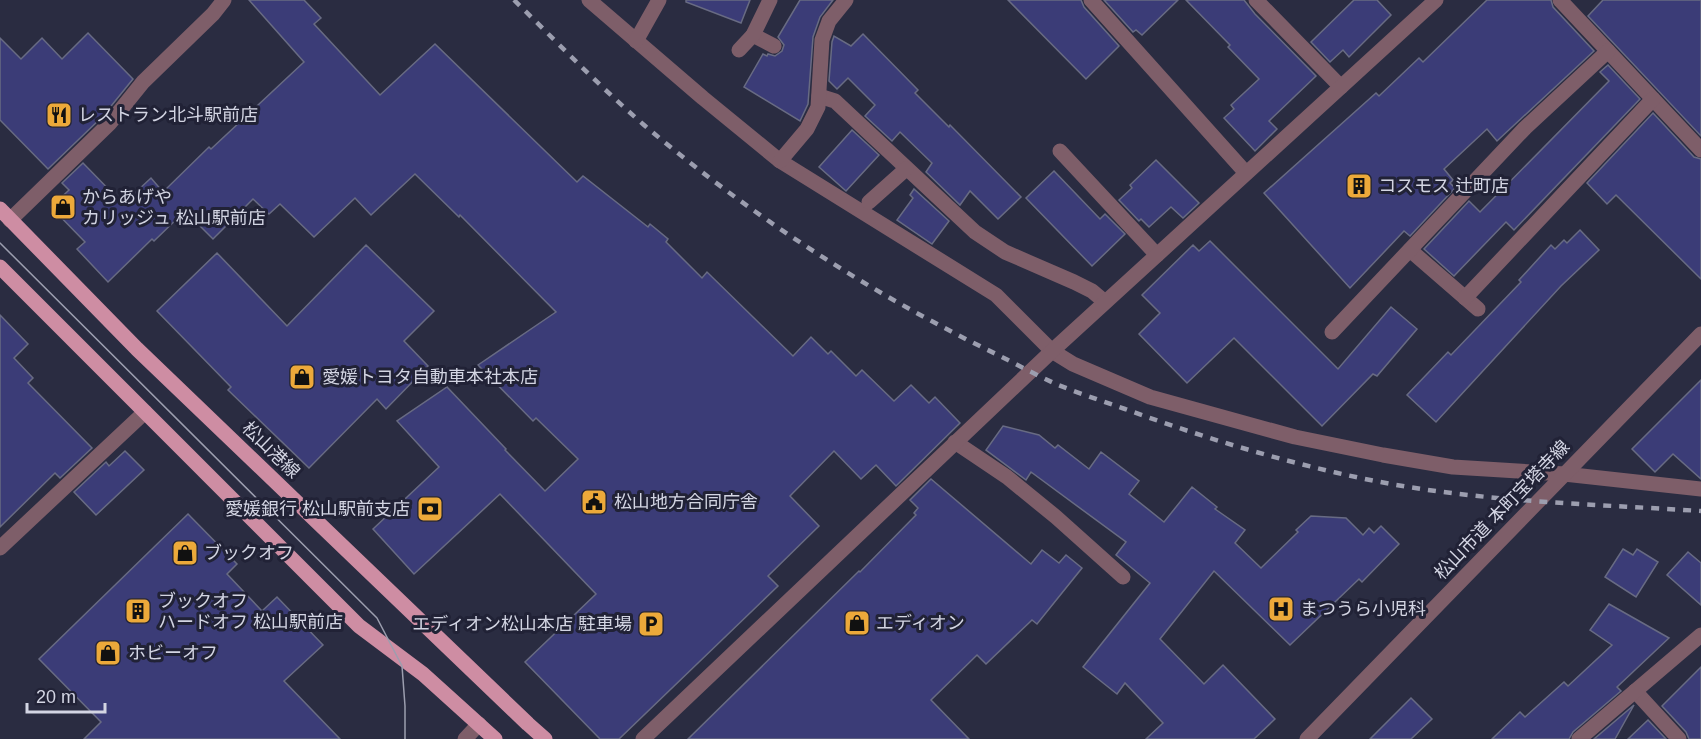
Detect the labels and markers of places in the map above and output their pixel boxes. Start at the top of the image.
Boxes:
restaurant icon: レストラン北斗駅前店 [44,100,74,130]
place label: レストラン北斗駅前店 [78,105,258,125]
building icon: コスモス 辻町店 [1344,171,1374,201]
place label: コスモス 辻町店 [1378,176,1509,196]
place label: からあげや カリッジュ 松山駅前店 [82,187,266,228]
shop icon: からあげや カリッジュ 松山駅前店 [48,192,78,222]
shop icon: 愛媛トヨタ自動車本社本店 [287,362,317,392]
place label: 愛媛トヨタ自動車本社本店 [322,367,538,387]
public building icon: 松山地方合同庁舎 [579,487,609,517]
place label: 松山地方合同庁舎 [614,492,758,512]
bank icon: 愛媛銀行 松山駅前支店 [415,494,445,524]
place label: 愛媛銀行 松山駅前支店 [225,499,410,519]
shop icon: ブックオフ [170,538,200,568]
place label: ブックオフ [204,543,294,563]
place label: ブックオフ ハードオフ 松山駅前店 [158,591,343,632]
hospital icon: まつうら小児科 [1266,594,1296,624]
building icon: ブックオフ ハードオフ 松山駅前店 [123,596,153,626]
place label: まつうら小児科 [1300,599,1426,619]
shop icon: エディオン [842,608,872,638]
parking icon: エディオン松山本店 駐車場 [636,609,666,639]
place label: エディオン [876,613,965,633]
place label: エディオン松山本店 駐車場 [412,614,632,634]
shop icon: ホビーオフ [93,638,123,668]
place label: ホビーオフ [128,643,218,663]

